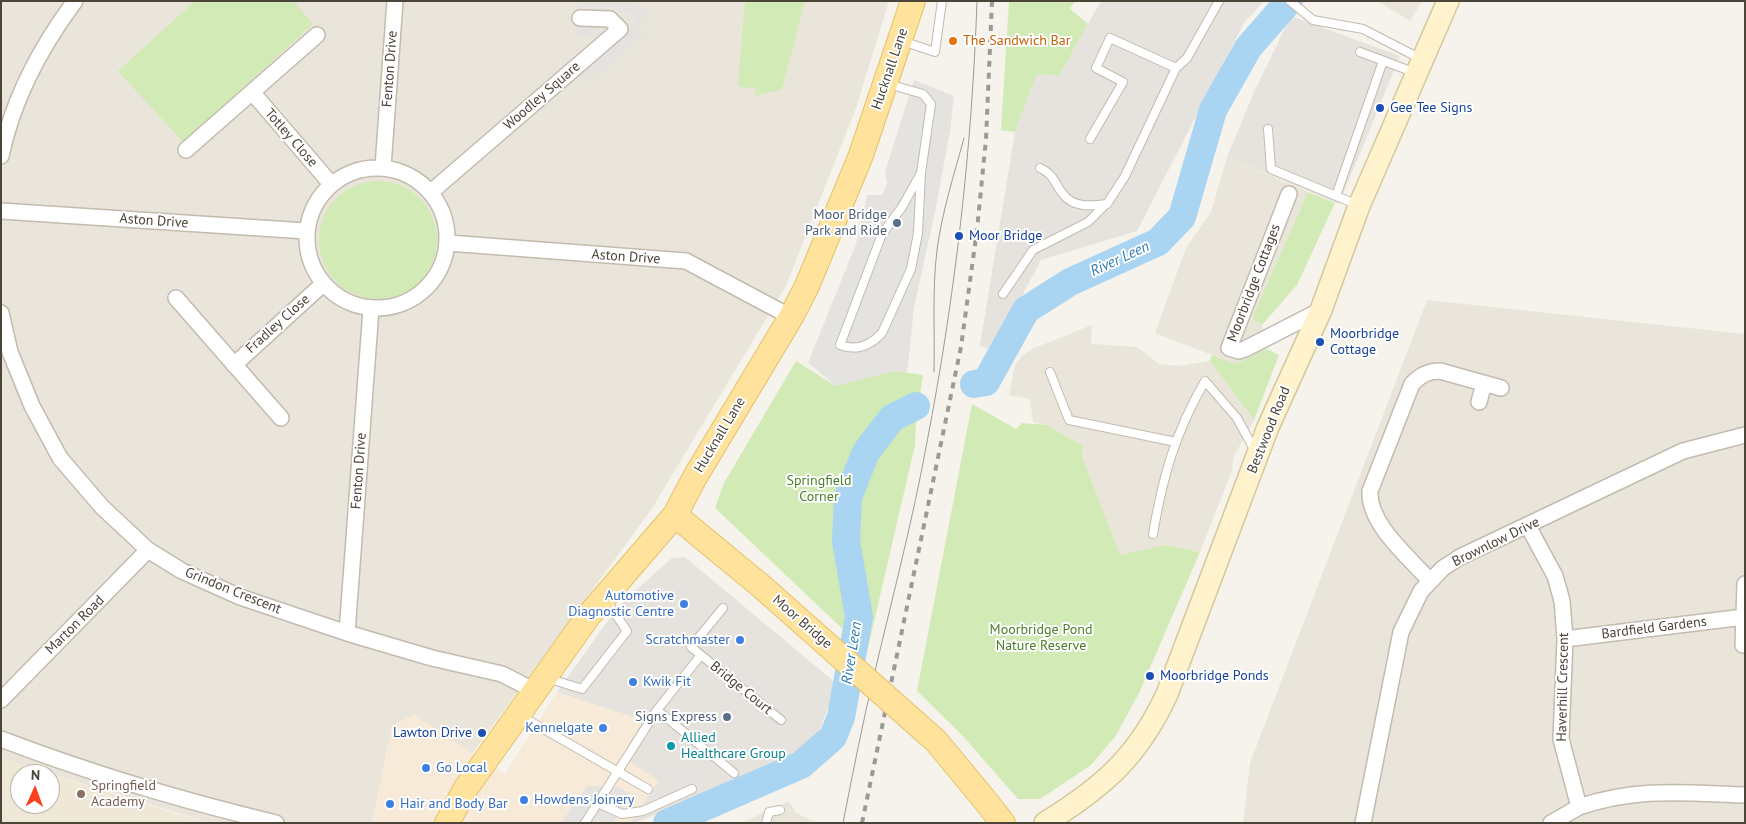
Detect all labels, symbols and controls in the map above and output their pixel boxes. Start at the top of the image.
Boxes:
street label: Hucknall Lane [868,26,912,112]
street label: Fenton Drive [379,30,401,108]
place label: The Sandwich Bar [963,33,1070,49]
marker: The Sandwich Bar [947,35,959,47]
street label: Woodley Square [500,58,584,134]
place label: Gee Tee Signs [1390,100,1472,116]
marker: Gee Tee Signs [1374,102,1386,114]
street label: Totley Close [261,105,321,171]
place label: Moor Bridge Park and Ride [805,207,887,240]
street label: Aston Drive [119,210,189,232]
marker: Moor Bridge Park and Ride [891,217,903,229]
street label: Moorbridge Cottages [1224,222,1284,344]
place label: Moor Bridge [969,228,1042,244]
marker: Moor Bridge [953,230,965,242]
water label: River Leen [1088,238,1152,280]
street label: Aston Drive [591,246,661,268]
street label: Fradley Close [243,291,313,357]
place label: Moorbridge Cottage [1330,326,1399,358]
marker: Moorbridge Cottage [1314,336,1326,348]
street label: Bestwood Road [1244,384,1294,476]
street label: Hucknall Lane [691,394,749,476]
street label: Fenton Drive [348,432,370,510]
park label: Springfield Corner [787,473,851,506]
street label: Brownlow Drive [1450,514,1542,570]
street label: Grindon Crescent [182,564,284,618]
place label: Automotive Diagnostic Centre [568,588,674,620]
street label: Marton Road [42,592,108,658]
street label: Moor Bridge [769,592,835,652]
marker: Automotive Diagnostic Centre [678,598,690,610]
street label: Bardfield Gardens [1600,613,1708,643]
water label: River Leen [838,620,866,686]
park label: Moorbridge Pond Nature Reserve [990,622,1092,654]
place label: Scratchmaster [645,632,730,648]
street label: Haverhill Crescent [1554,632,1572,742]
marker: Scratchmaster [734,634,746,646]
street label: Bridge Court [707,658,775,718]
place label: Moorbridge Ponds [1160,668,1269,684]
marker: Moorbridge Ponds [1144,670,1156,682]
place label: Kwik Fit [643,674,691,690]
marker: Kwik Fit [627,676,639,688]
place label: Signs Express [635,709,717,725]
marker: Signs Express [721,711,733,723]
place label: Kennelgate [525,720,593,736]
marker: Kennelgate [597,722,609,734]
place label: Lawton Drive [393,725,472,741]
marker: Lawton Drive [476,727,488,739]
place label: Allied Healthcare Group [681,730,786,762]
marker: Allied Healthcare Group [665,740,677,752]
place label: Go Local [436,760,487,776]
marker: Go Local [420,762,432,774]
north arrow [10,764,60,814]
text: N [31,766,40,784]
place label: Springfield Academy [91,778,156,810]
marker: Springfield Academy [75,788,87,800]
place label: Howdens Joinery [534,792,634,808]
marker: Howdens Joinery [518,794,530,806]
place label: Hair and Body Bar [400,796,508,812]
marker: Hair and Body Bar [384,798,396,810]

